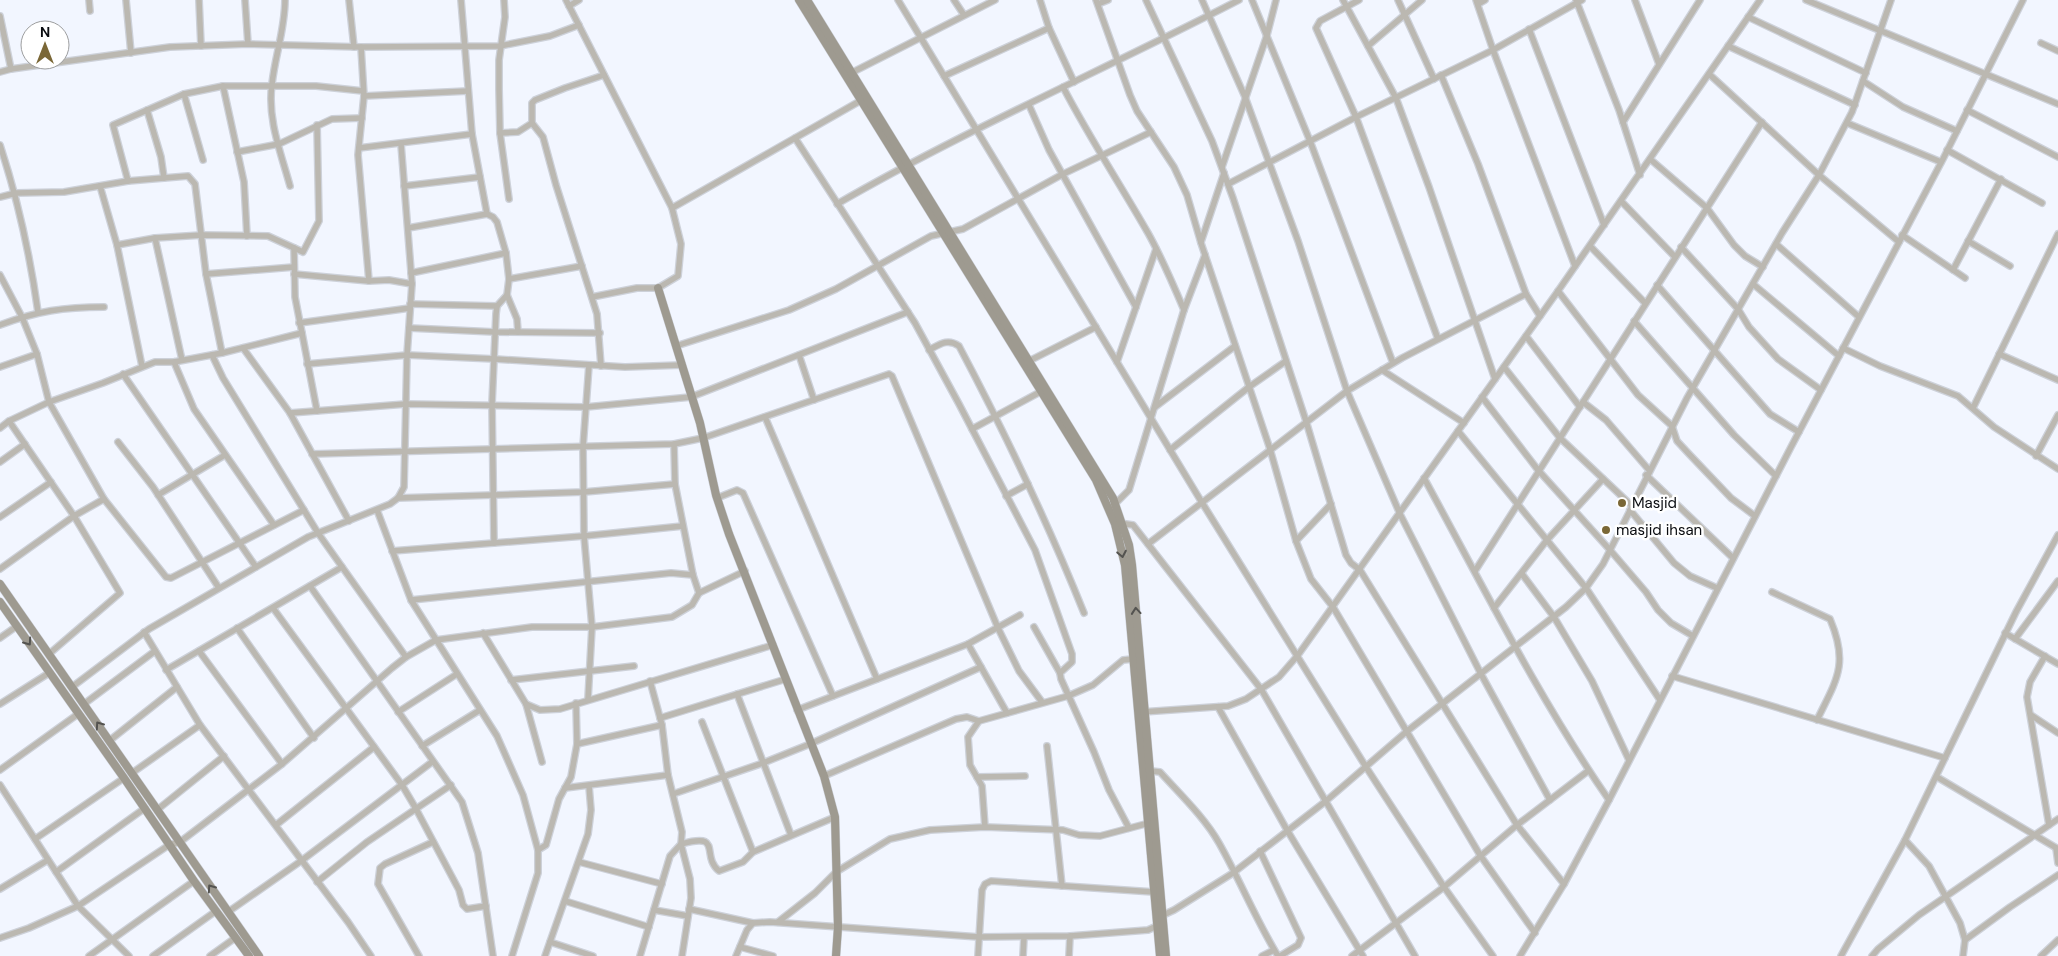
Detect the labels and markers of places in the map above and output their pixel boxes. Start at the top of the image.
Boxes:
place label: Masjid [1632,493,1677,513]
marker: Masjid [1616,497,1628,509]
place label: masjid ihsan [1616,520,1702,540]
marker: masjid ihsan [1600,524,1612,536]

